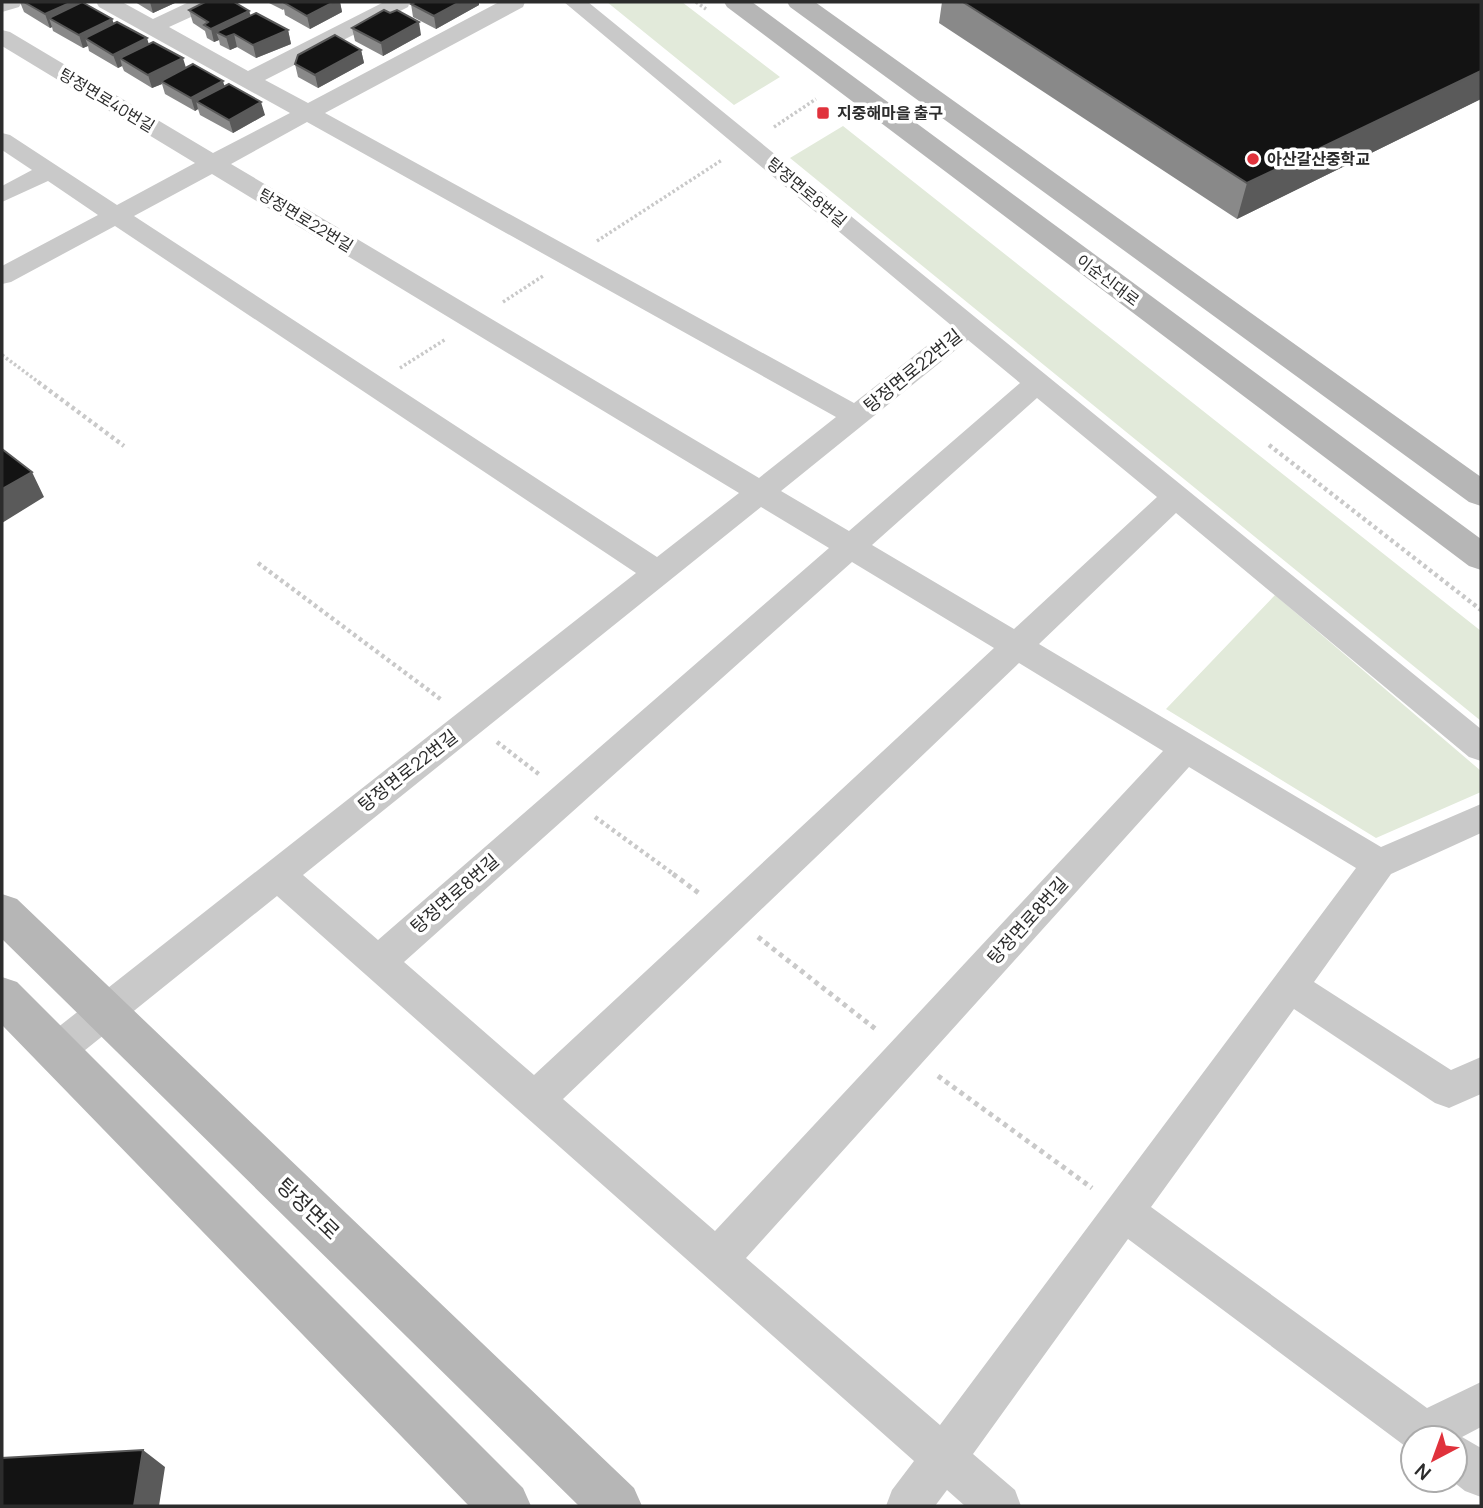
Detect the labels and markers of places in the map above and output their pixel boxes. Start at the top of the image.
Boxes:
place label: 지중해마을 출구 [837,102,943,124]
marker: 지중해마을 출구 [815,105,831,121]
place label: 아산갈산중학교 [1267,148,1370,170]
marker: 아산갈산중학교 [1245,151,1261,167]

